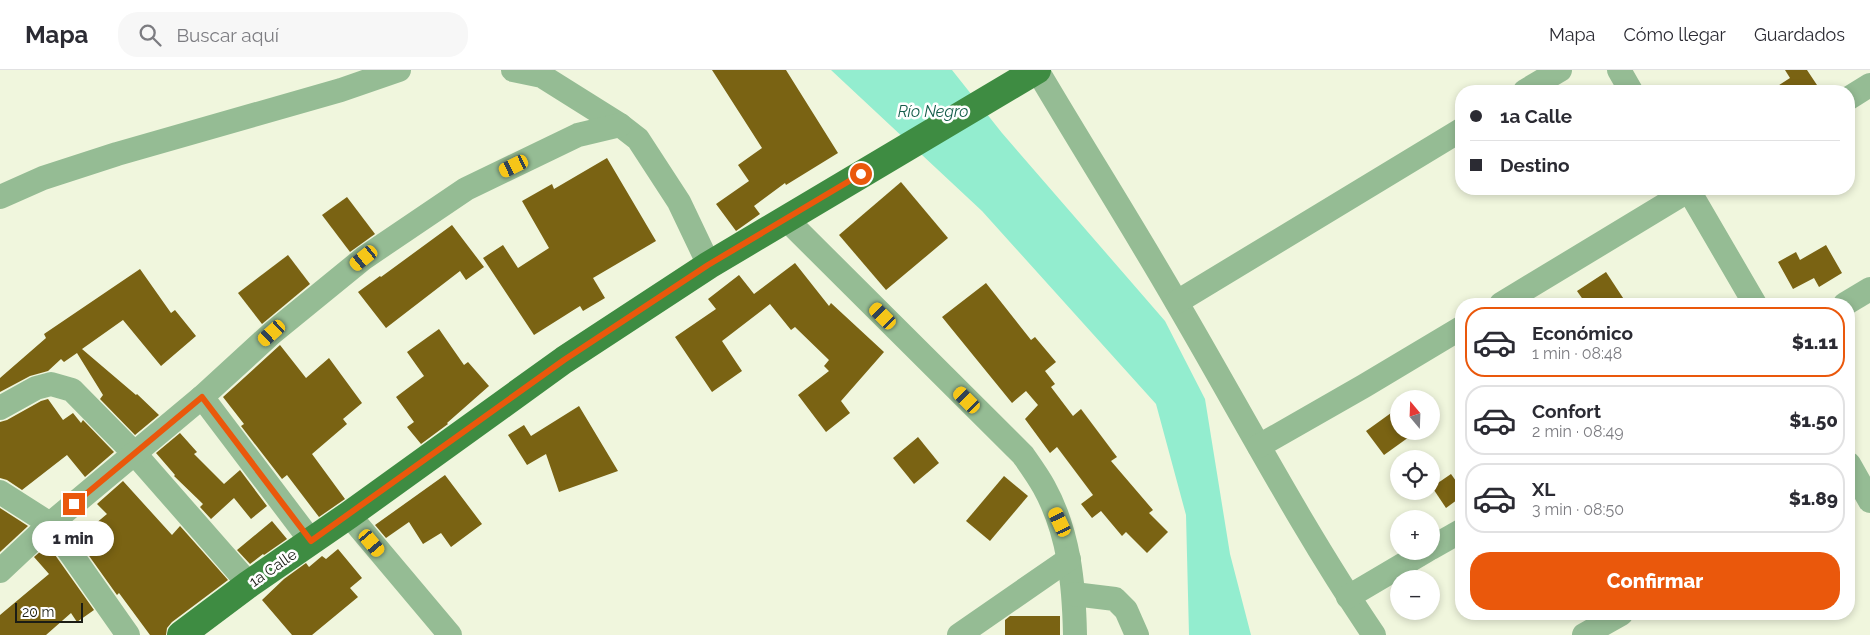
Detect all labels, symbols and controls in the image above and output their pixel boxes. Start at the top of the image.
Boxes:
search box [118,12,468,57]
text: Mapa [25,20,88,49]
icon: search [136,21,164,49]
text: Buscar aquí [176,24,279,46]
text: Mapa [1549,24,1595,45]
text: Cómo llegar [1623,24,1726,45]
text: Guardados [1754,24,1845,45]
water label: Río Negro [898,102,968,121]
text: 1a Calle [1500,105,1572,127]
car [497,153,530,179]
text: Destino [1500,154,1569,176]
route start [850,163,872,185]
car [347,243,380,273]
car [867,300,898,332]
car [255,317,288,349]
icon: car [1472,320,1517,365]
text: Económico [1532,322,1633,344]
text: $1.11 [1792,331,1838,353]
text: 1 min · 08:48 [1532,344,1622,363]
car [951,384,982,416]
north arrow [1390,390,1440,440]
map controls [1390,390,1440,620]
icon: car [1472,398,1517,443]
text: Confort [1532,400,1601,422]
text: $1.50 [1789,409,1838,431]
text: 2 min · 08:49 [1532,422,1624,441]
button: locate [1390,450,1440,500]
icon: car [1472,476,1517,521]
text: XL [1532,478,1555,500]
text: $1.89 [1789,487,1838,509]
route end [63,493,85,515]
text: 3 min · 08:50 [1532,500,1624,519]
car [1046,505,1073,539]
button: + [1390,510,1440,560]
callout: 1 min [33,522,115,556]
car [356,527,387,559]
text: 1 min [52,529,94,548]
street label: 1a Calle [246,545,300,591]
button: Confirmar [1470,552,1840,610]
button: − [1390,570,1440,620]
scale bar [15,600,82,623]
text: 20 m [22,604,54,620]

